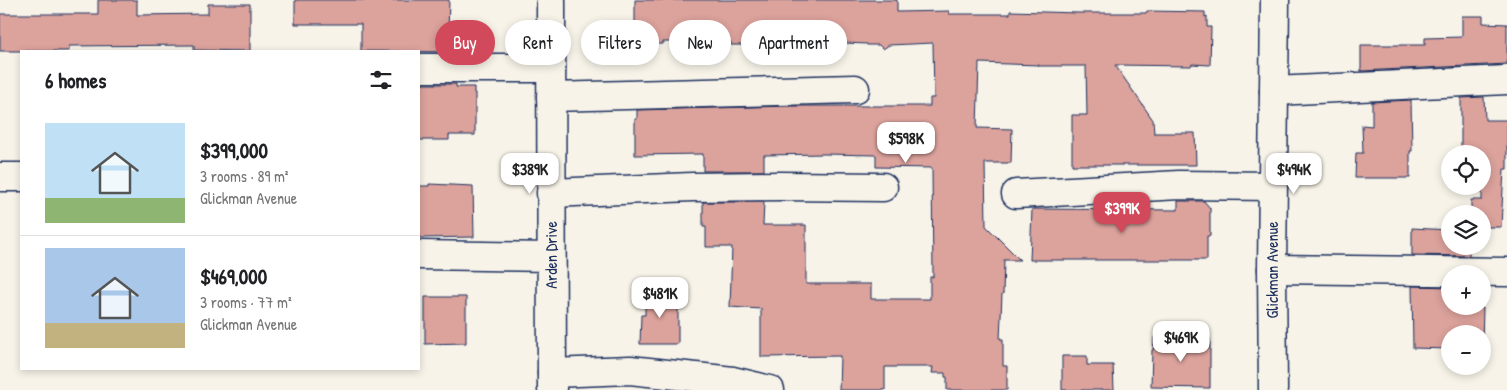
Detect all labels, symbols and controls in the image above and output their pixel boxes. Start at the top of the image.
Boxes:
chip: Buy [435,20,495,65]
chip: Rent [505,20,571,65]
chip: Filters [581,20,659,65]
chip: New [669,20,731,65]
chip: Apartment [741,20,847,65]
text: 6 homes [45,66,106,95]
icon: filters [367,66,395,94]
pin: $598K [871,121,941,164]
text: $598K [888,127,924,149]
text: $399,000 [200,136,268,165]
icon: home [85,143,145,203]
map controls [1441,145,1491,375]
button: locate [1441,145,1491,195]
pin: $389K [495,152,565,195]
pin: $494K [1259,152,1329,195]
text: $389K [512,158,548,180]
text: $494K [1277,158,1311,180]
text: 3 rooms · 89 m² [200,165,289,187]
text: Glickman Avenue [200,187,297,209]
pin: $399K [1087,192,1157,234]
text: $399K [1104,197,1140,219]
button: layers [1441,205,1491,255]
street label: Arden Drive [540,221,562,289]
street label: Glickman Avenue [1261,221,1283,319]
text: $469,000 [200,262,267,291]
button: + [1441,265,1491,315]
icon: home [85,268,145,328]
pin: $481K [625,276,695,319]
text: $481K [642,282,678,304]
text: 3 rooms · 77 m² [200,291,292,313]
text: Glickman Avenue [200,313,297,335]
pin: $469K [1146,320,1216,363]
button: − [1441,325,1491,375]
text: $469K [1164,326,1198,348]

